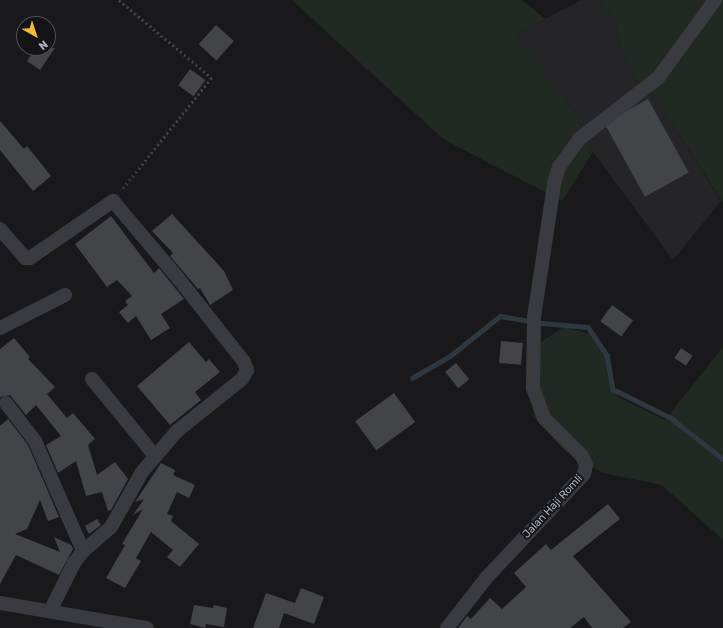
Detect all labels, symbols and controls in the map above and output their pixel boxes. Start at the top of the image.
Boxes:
north arrow [16,16,56,56]
text: N [36,37,50,52]
street label: Jalan Haji Romli [520,473,586,541]

